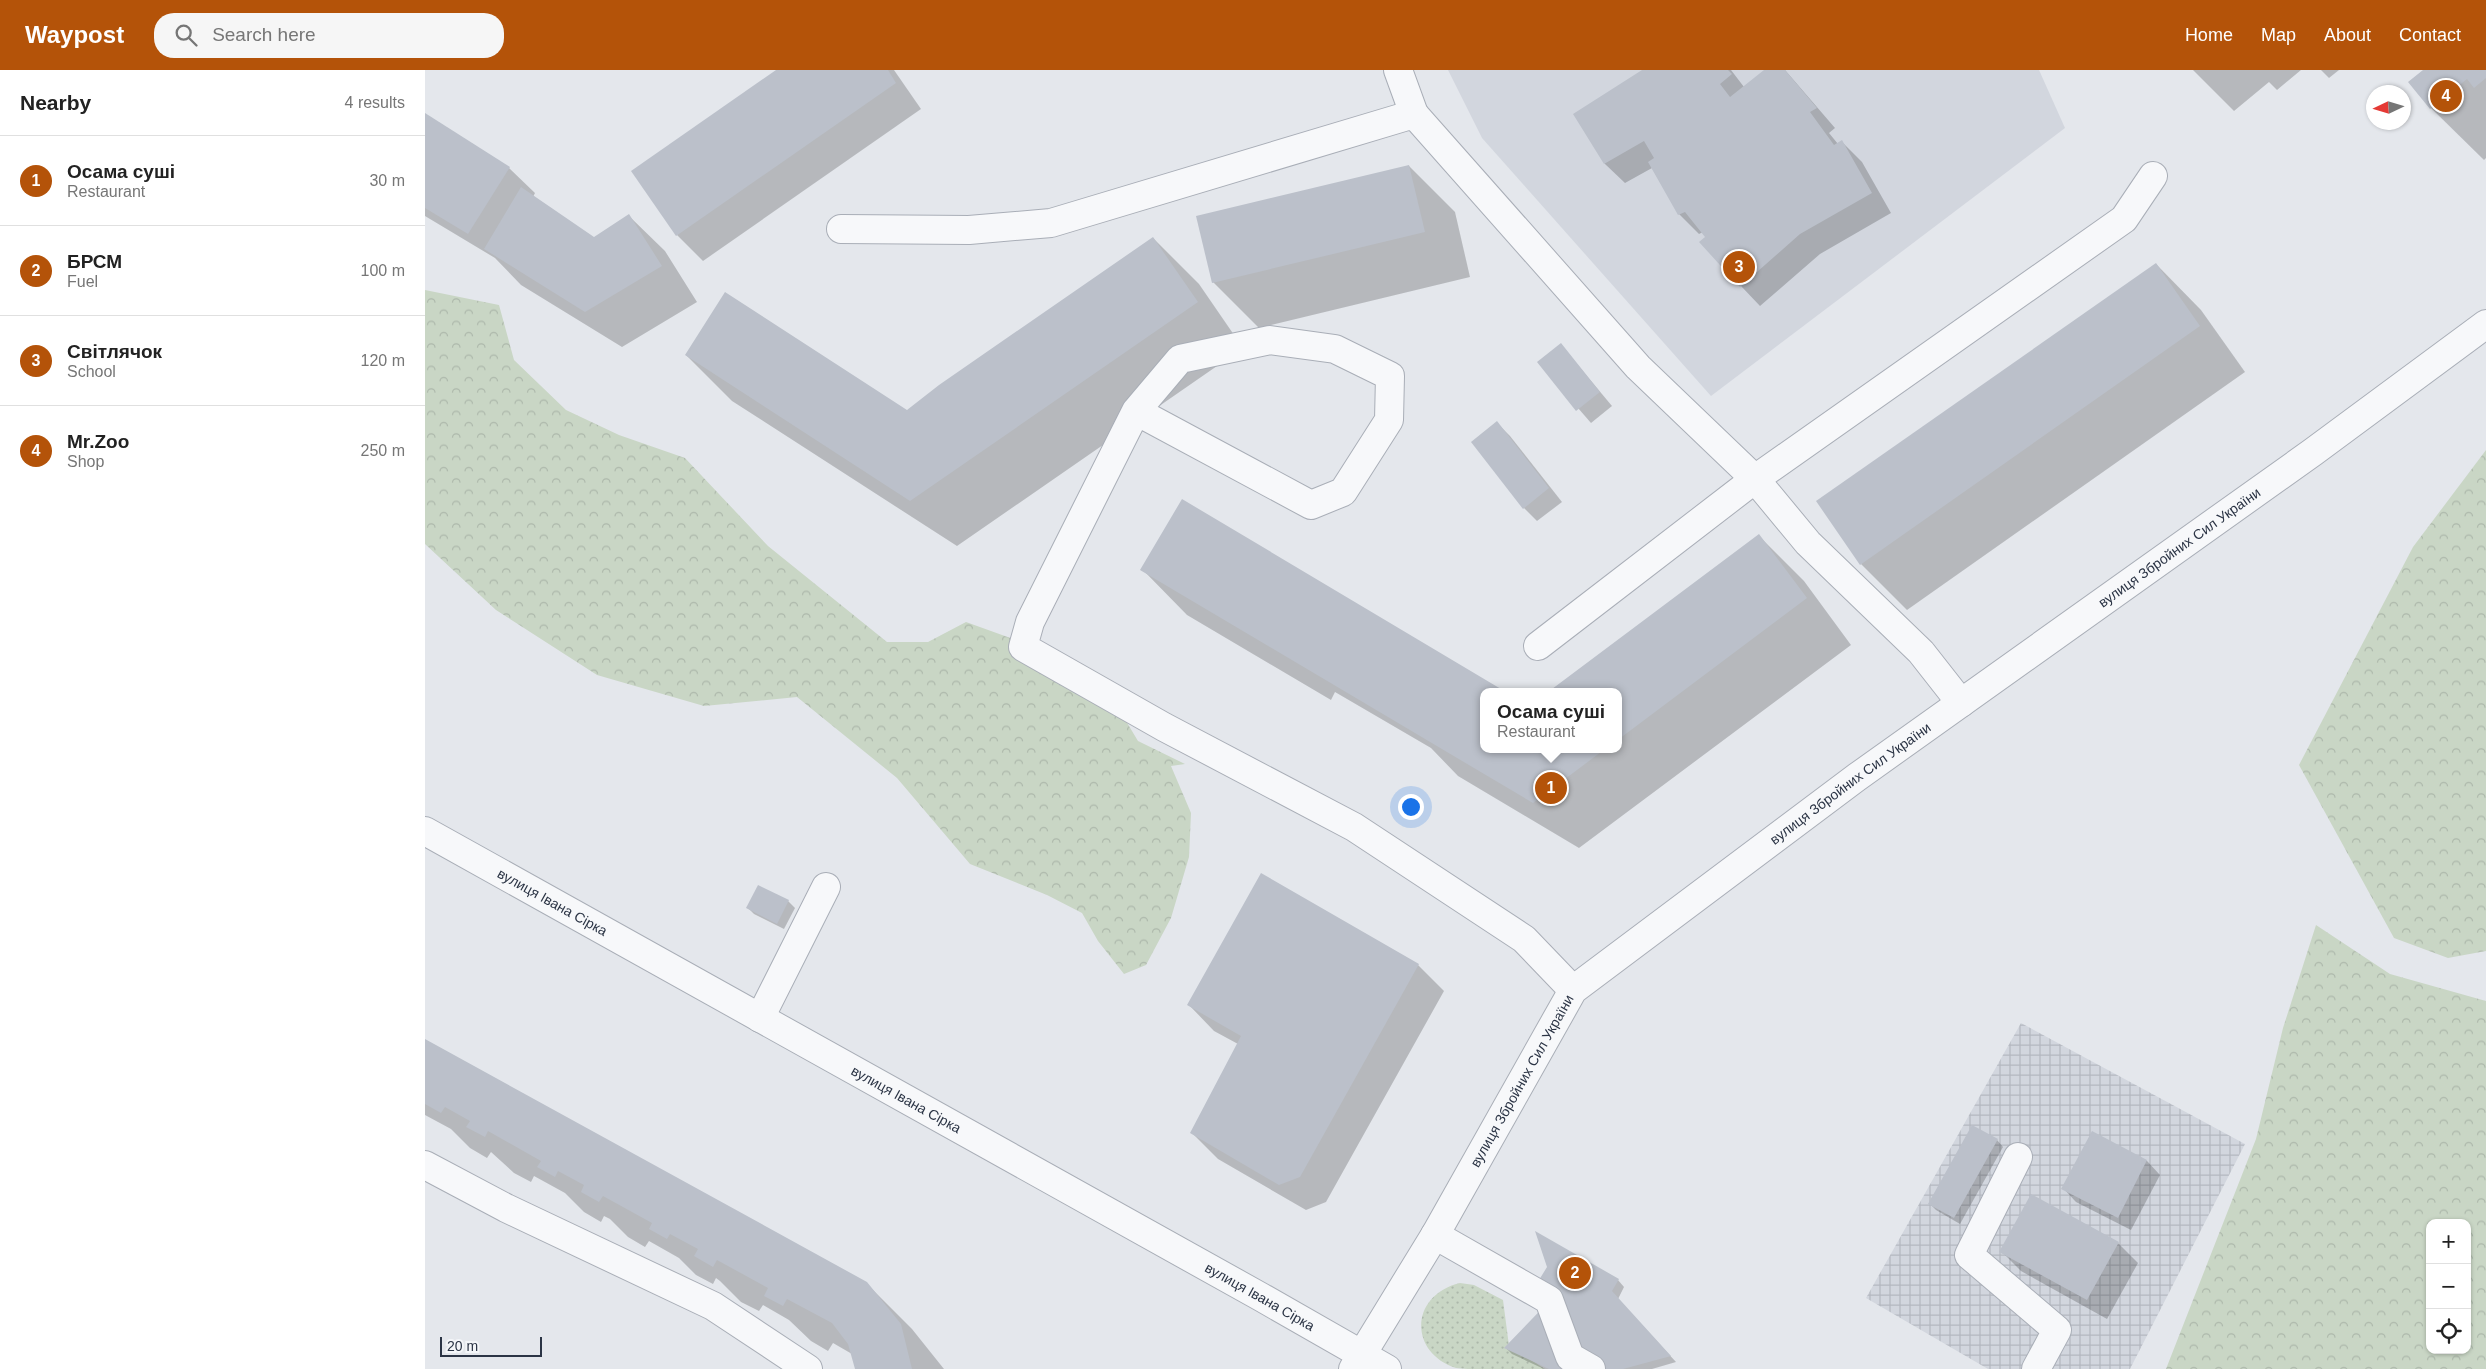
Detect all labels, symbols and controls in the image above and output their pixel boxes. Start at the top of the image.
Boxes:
search box [154,13,504,58]
text: Waypost [25,21,124,48]
icon: search [172,21,200,49]
text: Search here [212,24,316,45]
text: Home [2185,25,2233,45]
text: Map [2261,25,2296,45]
text: About [2324,25,2371,45]
text: Contact [2399,25,2461,45]
pin: 4 [2430,77,2462,115]
north arrow [2366,85,2411,130]
text: Nearby [20,91,91,114]
text: 4 results [345,94,405,111]
text: Осама суші [67,161,175,182]
text: 1 [32,172,40,189]
text: 30 m [369,172,405,189]
text: Restaurant [67,183,145,200]
pin: 3 [1723,248,1755,286]
text: БРСМ [67,251,122,272]
text: 2 [32,262,40,279]
text: 100 m [361,262,405,279]
text: Fuel [67,273,98,290]
text: Світлячок [67,341,162,362]
text: 3 [32,352,40,369]
text: 120 m [361,352,405,369]
text: School [67,363,116,380]
text: Mr.Zoo [67,431,129,452]
text: 4 [32,442,40,459]
text: 250 m [361,442,405,459]
text: Shop [67,453,104,470]
street label: вулиця Збройних Сил України [2095,484,2263,610]
popup [1480,688,1622,753]
text: Осама суші [1497,701,1605,722]
street label: вулиця Збройних Сил України [1767,719,1934,848]
text: Restaurant [1497,723,1575,740]
pin: 1 [1535,769,1567,807]
your location [1398,794,1424,820]
street label: вулиця Івана Сірка [495,865,610,939]
street label: вулиця Збройних Сил України [1467,992,1577,1170]
street label: вулиця Івана Сірка [849,1062,964,1136]
map controls [2426,1219,2471,1354]
button: + [2426,1219,2471,1264]
pin: 2 [1559,1254,1591,1292]
street label: вулиця Івана Сірка [1202,1260,1318,1334]
button: − [2426,1264,2471,1309]
button: locate [2426,1309,2471,1354]
scale bar [440,1334,543,1357]
text: 20 m [447,1338,478,1354]

